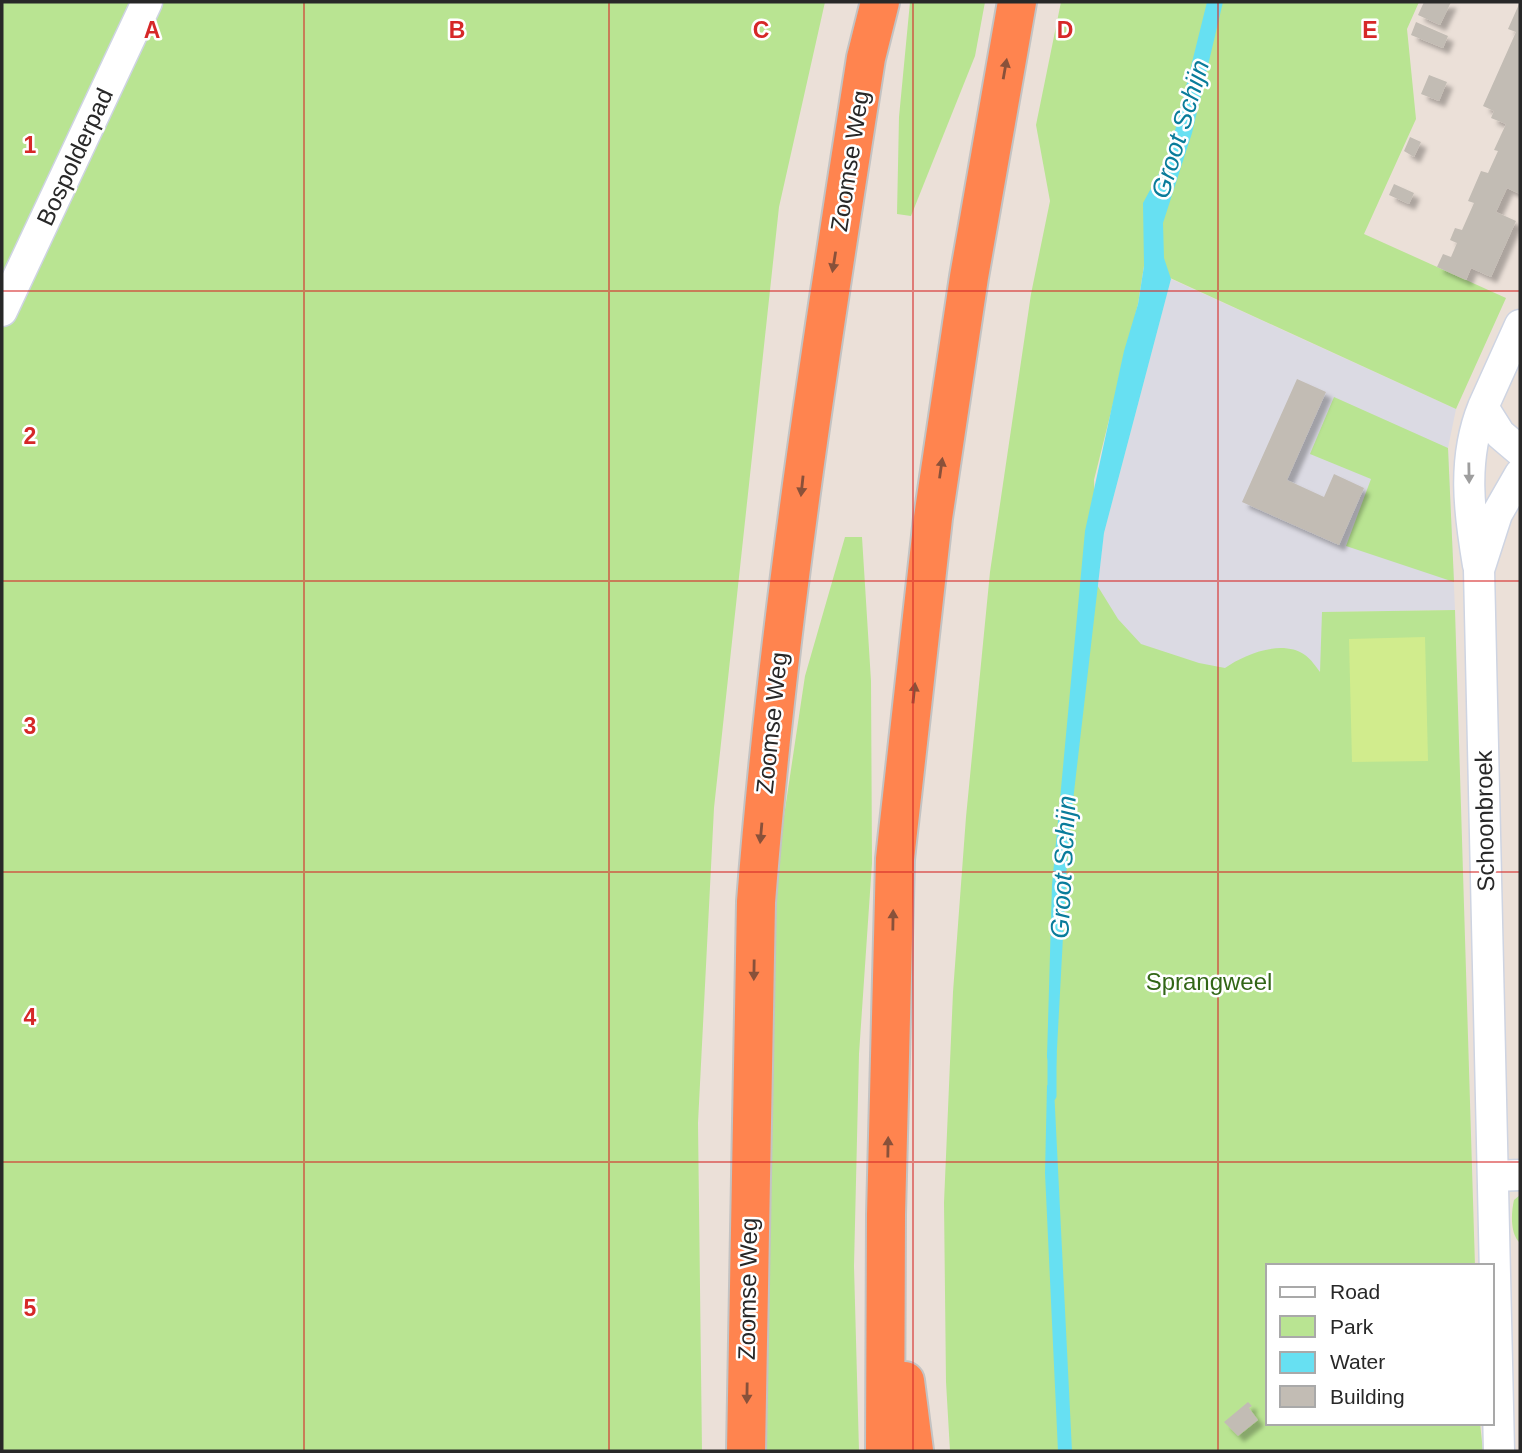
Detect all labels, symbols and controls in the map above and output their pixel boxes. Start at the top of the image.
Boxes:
text: A [144,17,160,43]
text: B [449,17,465,43]
text: C [753,17,769,43]
text: D [1057,17,1073,43]
text: E [1362,17,1378,43]
water label: Groot Schijn [1145,56,1215,202]
one-way arrow [1000,58,1011,80]
street label: Bospolderpad [31,84,118,230]
street label: Zoomse Weg [825,89,874,233]
text: 1 [24,132,37,158]
one-way arrow [828,251,839,273]
text: 2 [24,423,36,449]
one-way arrow [936,456,947,478]
one-way arrow [1464,463,1475,485]
one-way arrow [796,475,807,497]
street label: Zoomse Weg [751,651,792,795]
one-way arrow [908,682,919,704]
text: 3 [24,713,36,739]
street label: Schoonbroek [1470,749,1499,892]
water label: Groot Schijn [1044,795,1082,939]
one-way arrow [755,823,766,845]
one-way arrow [888,909,899,931]
one-way arrow [748,959,760,981]
park label: Sprangweel [1146,968,1272,995]
text: 4 [24,1004,37,1030]
one-way arrow [882,1136,893,1158]
street label: Zoomse Weg [733,1218,762,1360]
legend [1266,1264,1494,1425]
text: Road [1330,1280,1380,1303]
text: 5 [24,1295,37,1321]
text: Park [1330,1315,1374,1338]
text: Water [1330,1350,1385,1373]
one-way arrow [741,1382,752,1404]
text: Building [1330,1385,1405,1408]

